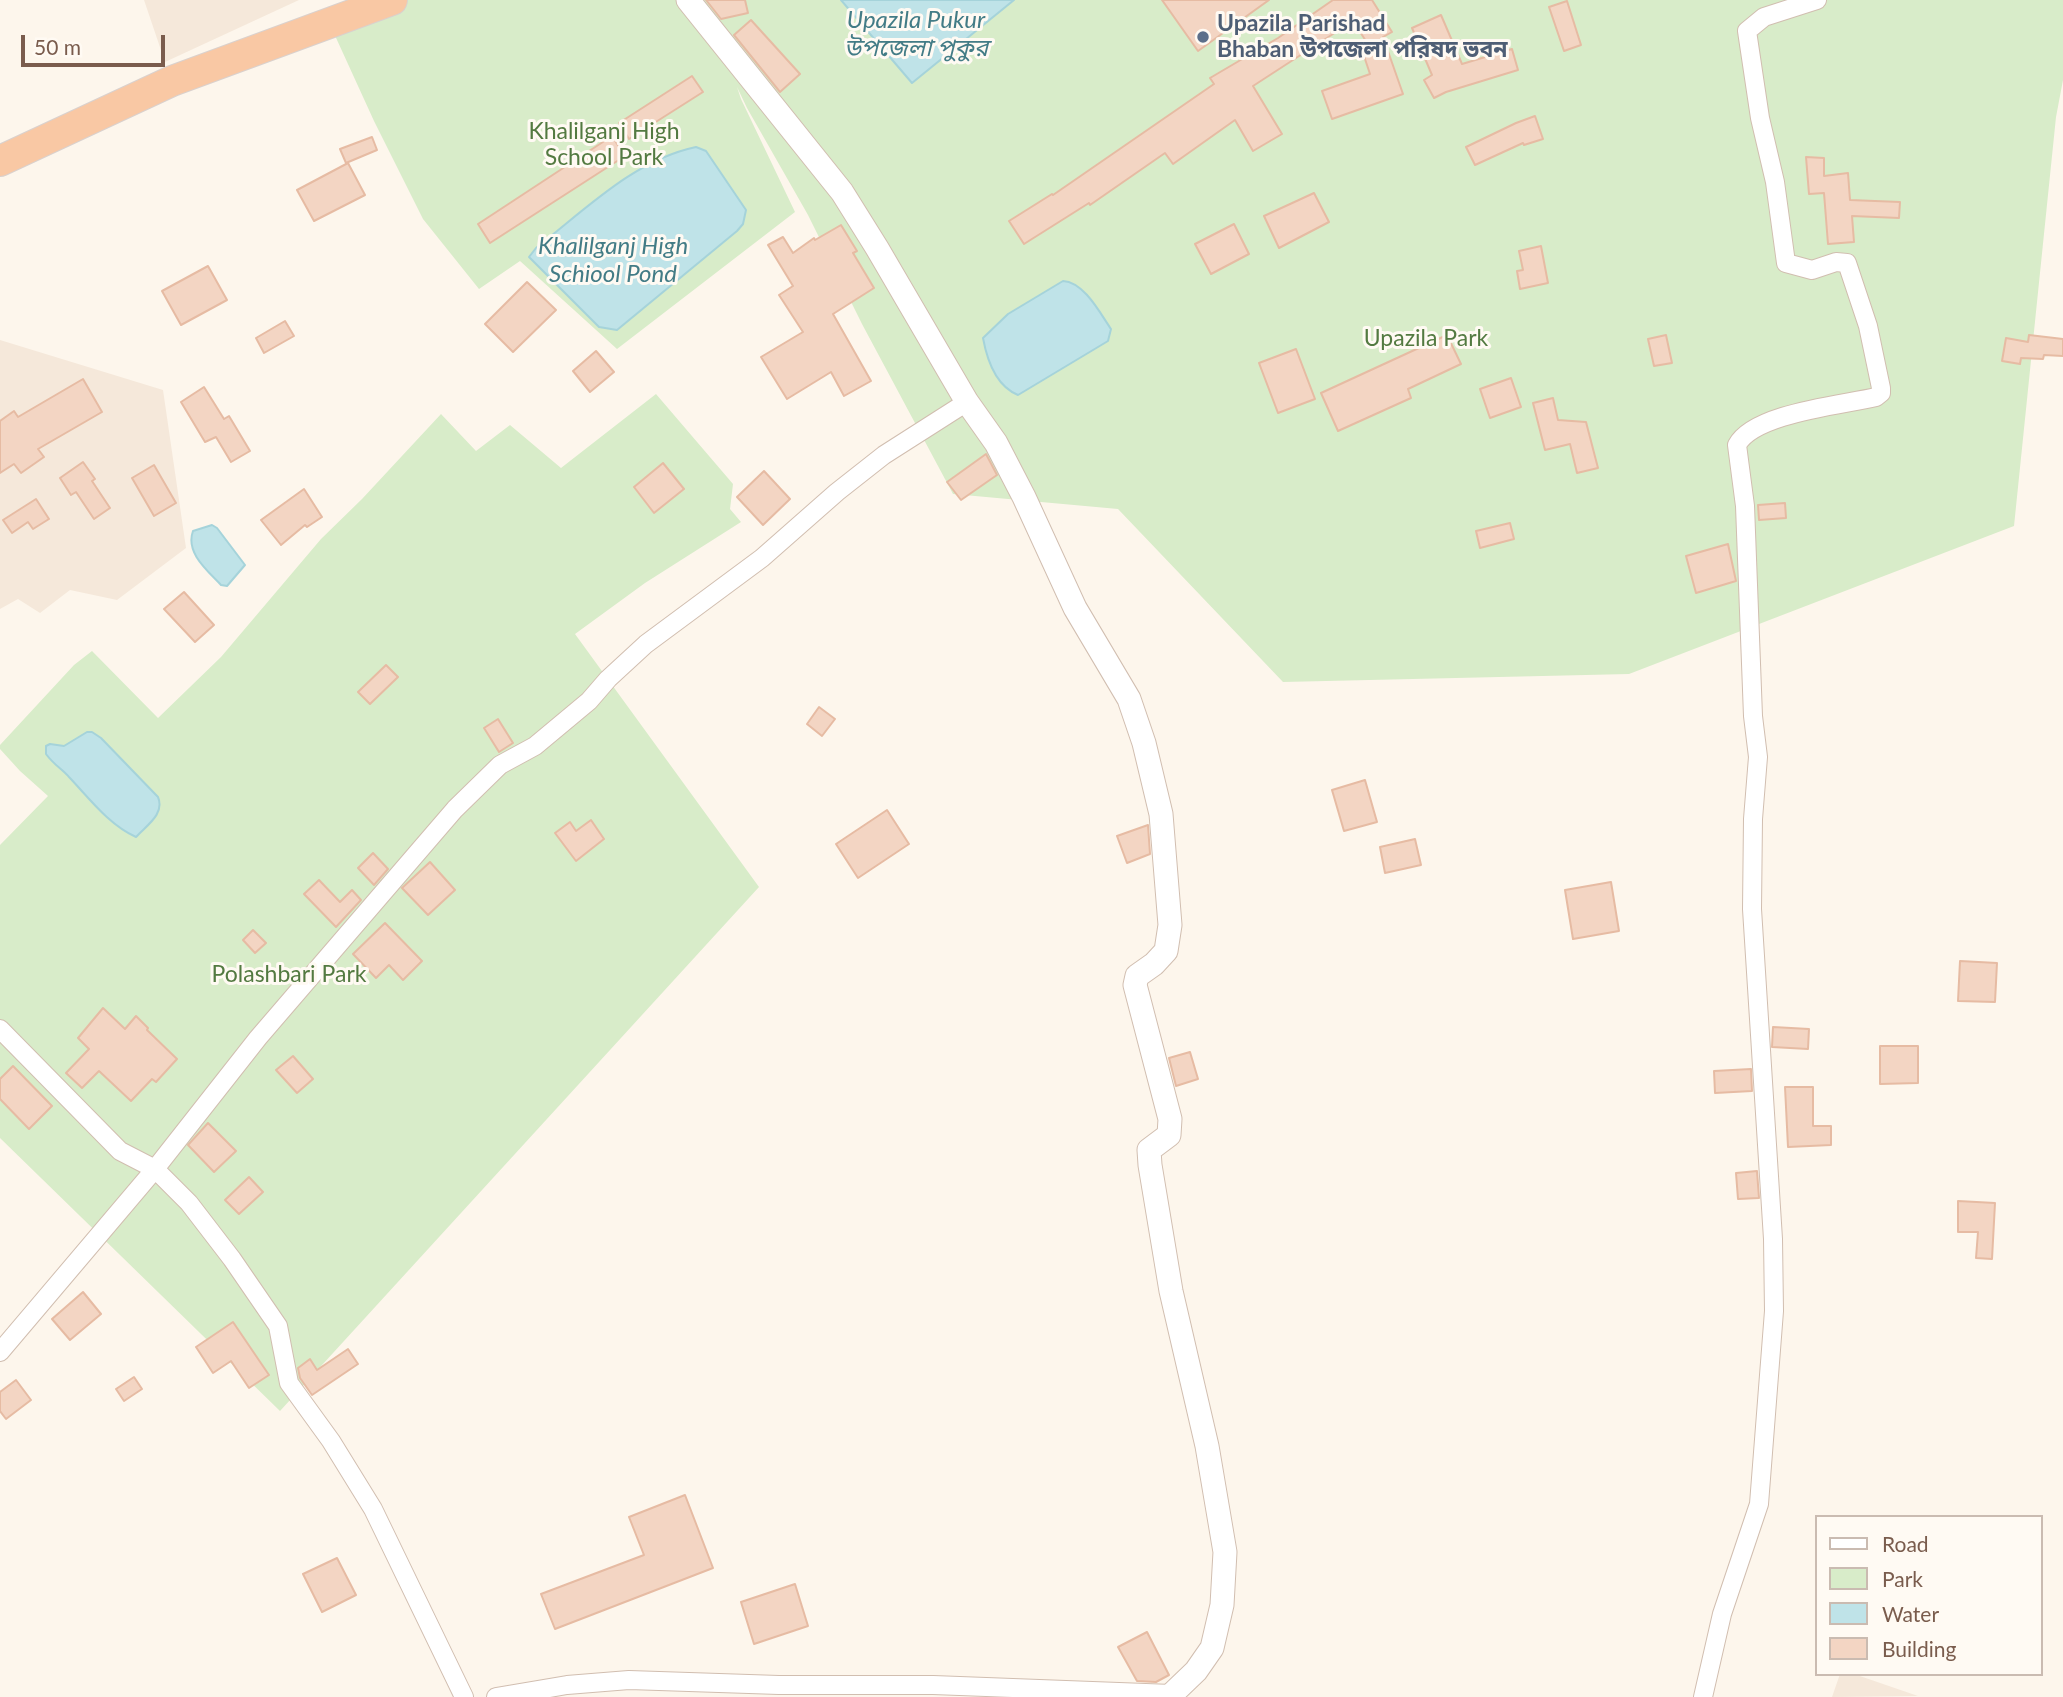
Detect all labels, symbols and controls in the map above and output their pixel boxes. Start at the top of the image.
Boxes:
water label: Upazila Pukur উপজেলা পুকুর [844,6,988,62]
place label: Upazila Parishad Bhaban উপজেলা পরিষদ ভবন [1217,10,1508,64]
scale bar [24,21,168,65]
marker: Upazila Parishad Bhaban উপজেলা পরিষদ ভবন [1195,29,1211,45]
text: 50 m [34,34,81,59]
park label: Khalilganj High School Park [528,118,680,172]
water label: Khalilganj High Schiool Pond [538,232,688,288]
park label: Upazila Park [1364,325,1488,353]
park label: Polashbari Park [212,961,366,989]
legend [1814,1515,2042,1676]
text: Road [1882,1531,1929,1556]
text: Park [1882,1566,1923,1591]
text: Water [1882,1601,1939,1626]
text: Building [1882,1636,1957,1661]

